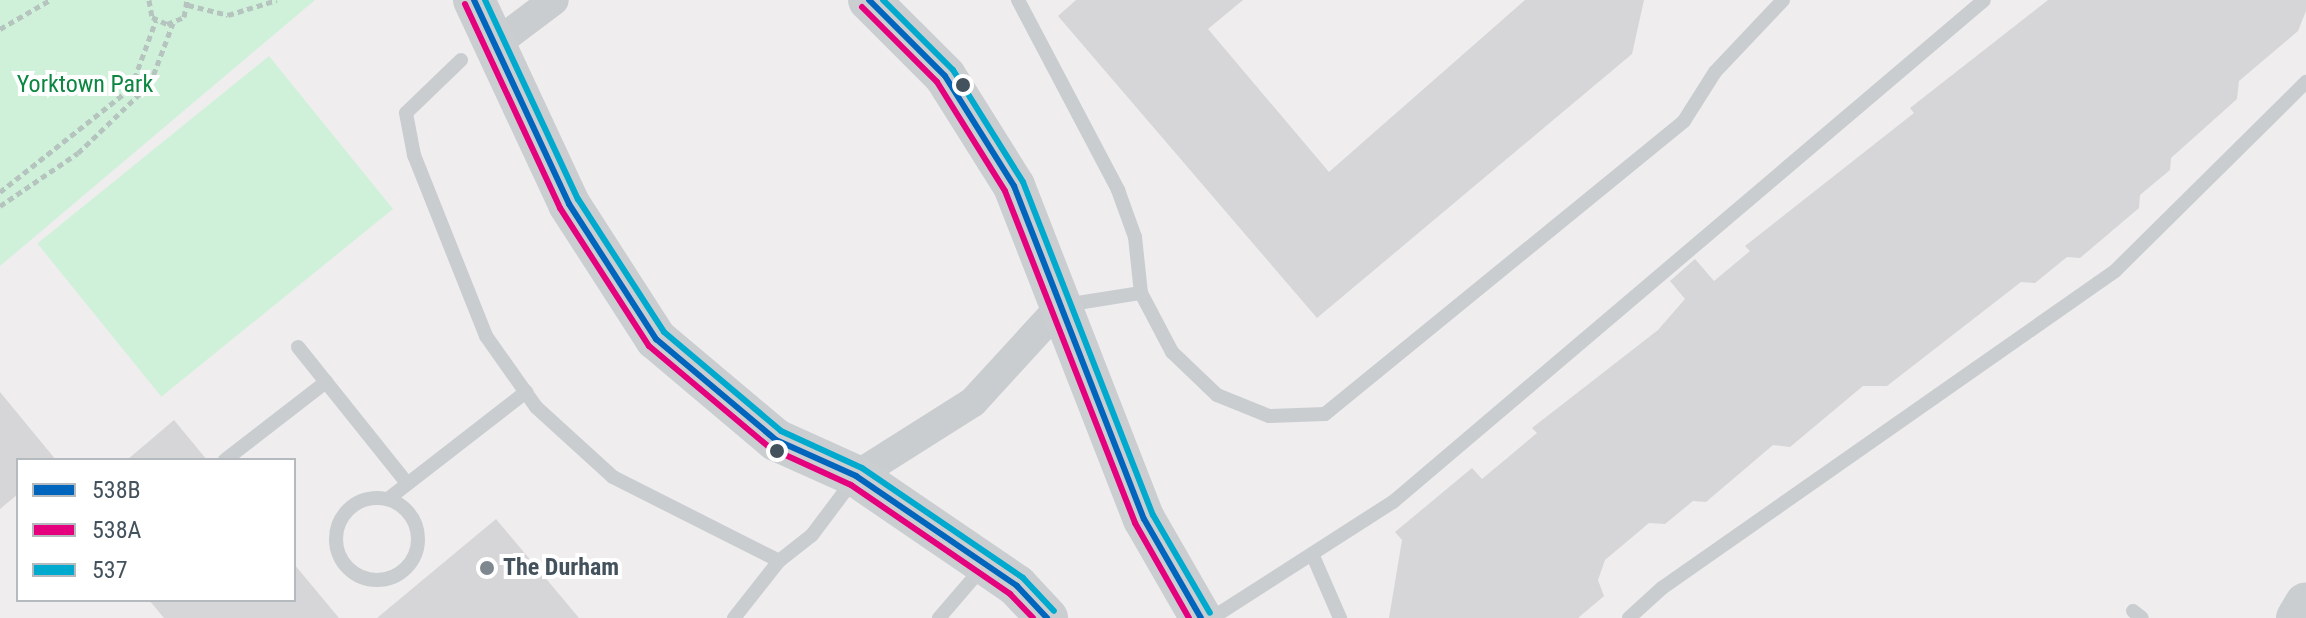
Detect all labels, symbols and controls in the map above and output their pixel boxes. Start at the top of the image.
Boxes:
park label: Yorktown Park [17,71,153,99]
unlabelled marker [955,77,971,93]
unlabelled marker [769,443,785,459]
legend [16,458,296,602]
text: 538B [92,476,141,504]
text: 538A [92,516,141,544]
place label: The Durham [503,554,619,582]
text: 537 [92,556,128,584]
marker: The Durham [478,559,496,577]

